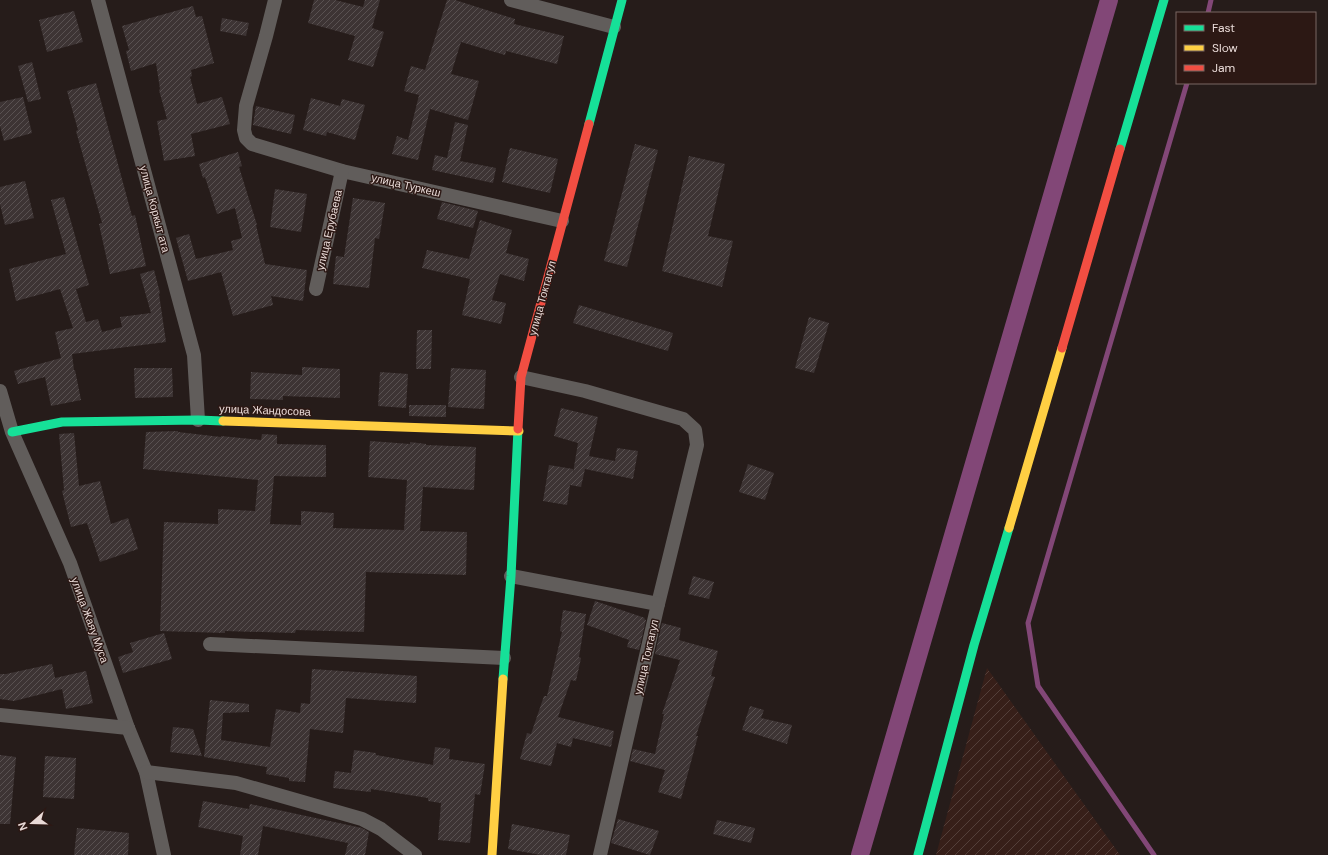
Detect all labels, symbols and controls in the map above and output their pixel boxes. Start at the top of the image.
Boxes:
legend [1176,12,1316,84]
text: Fast [1212,20,1235,36]
text: Slow [1212,40,1238,56]
text: Jam [1212,60,1235,76]
street label: улица Коркыт ата [137,164,174,255]
street label: улица Туркеш [370,170,442,200]
street label: улица Ерубаева [313,188,345,272]
street label: улица Токтагул [525,259,559,337]
street label: улица Жандосова [219,401,312,419]
street label: улица Жаяу Муса [68,575,112,666]
street label: улица Токтагул [631,618,661,696]
north arrow [12,803,52,843]
text: N [15,820,31,833]

